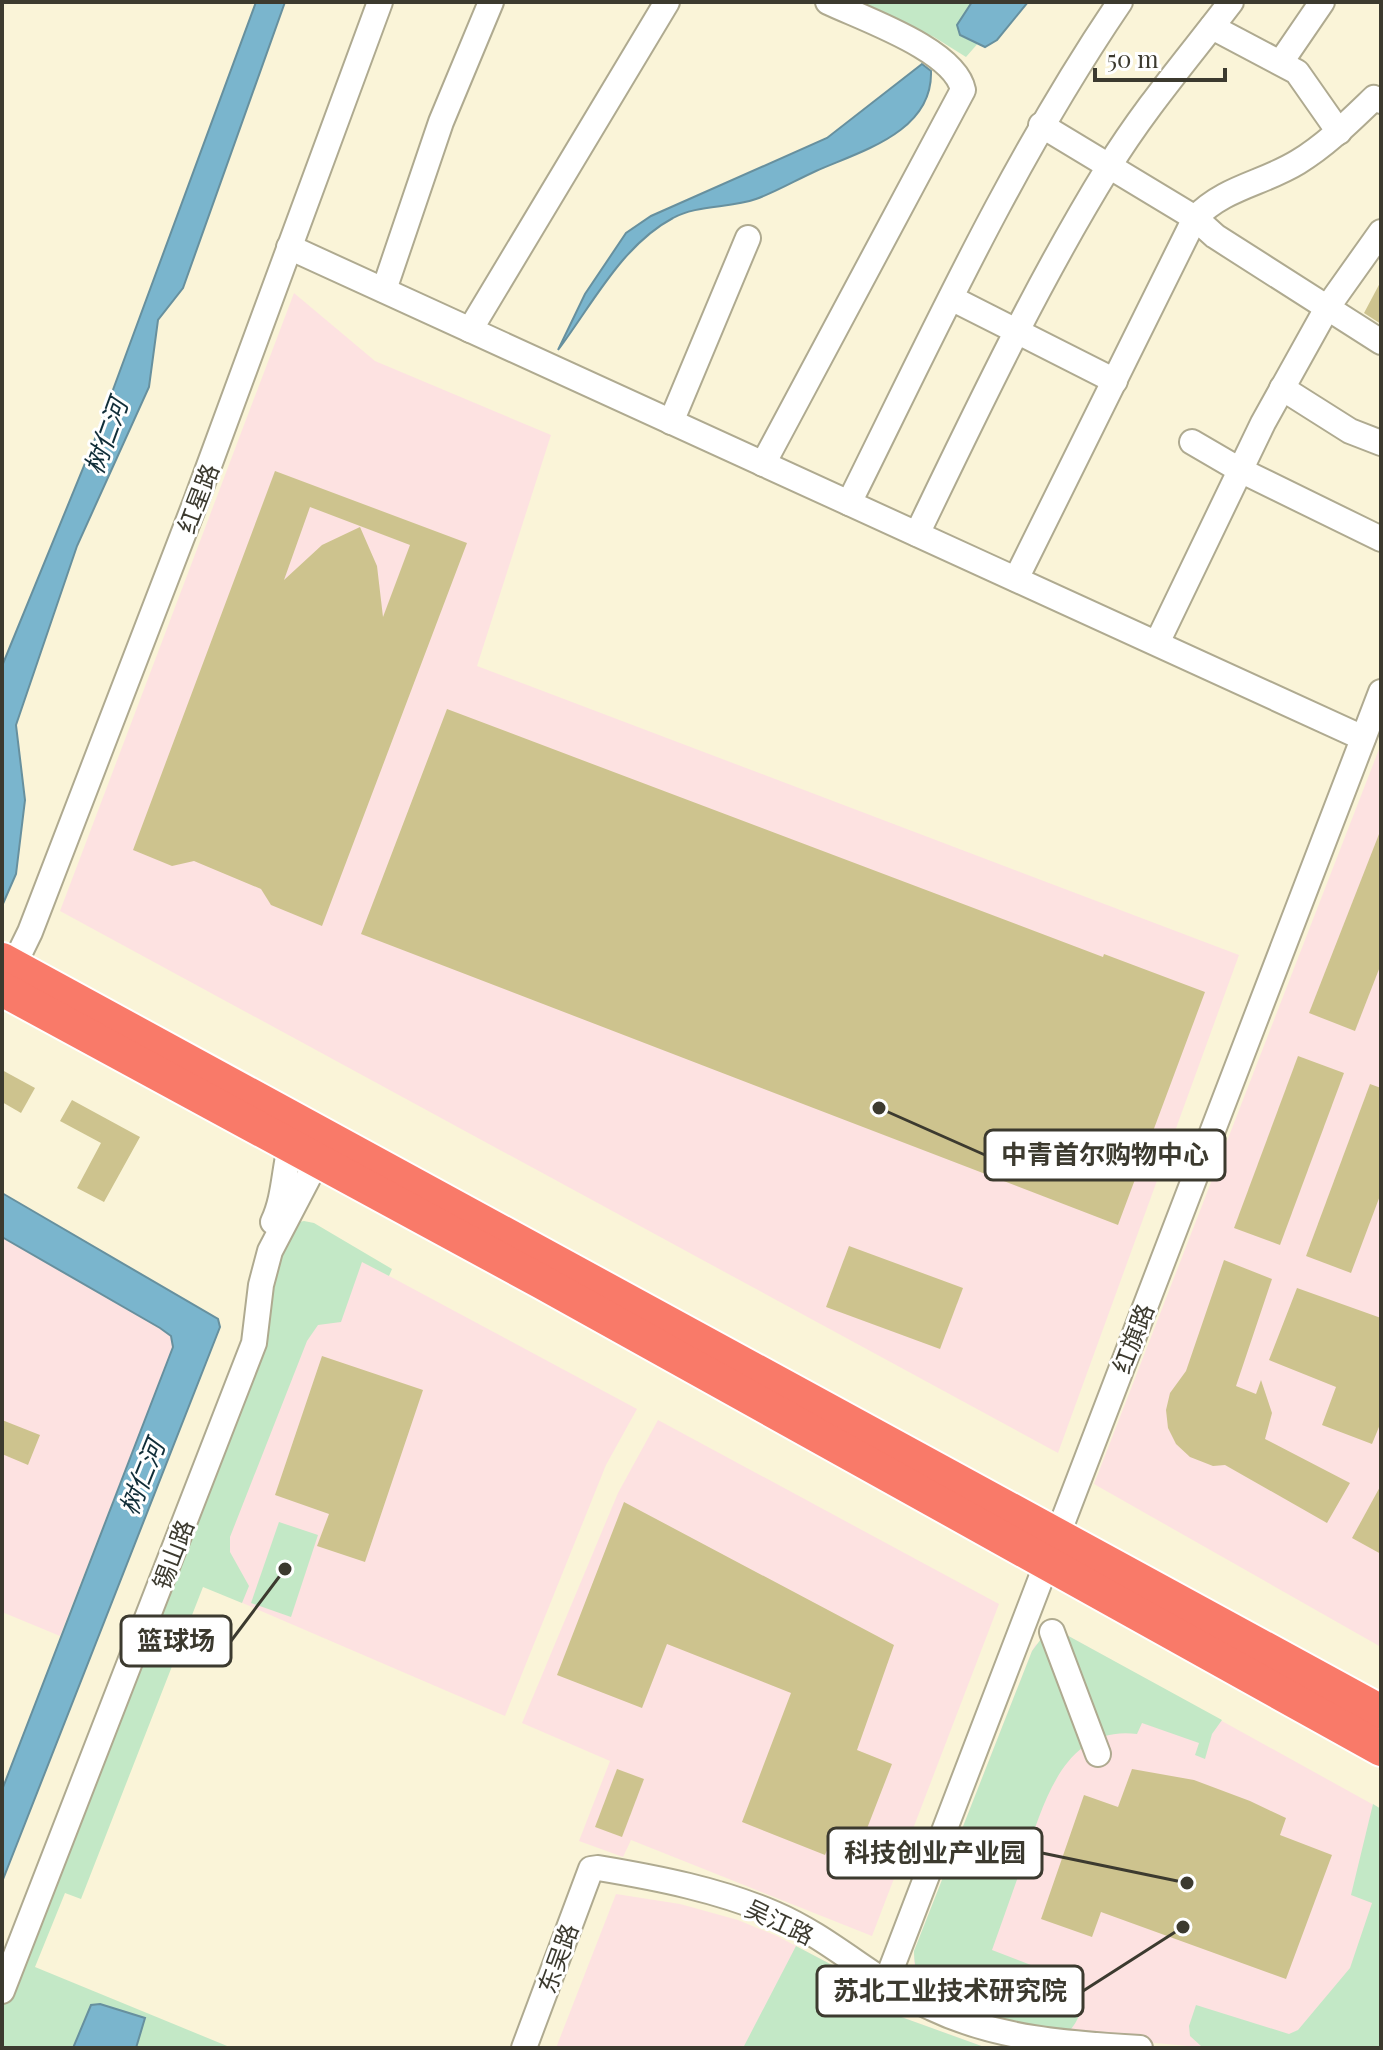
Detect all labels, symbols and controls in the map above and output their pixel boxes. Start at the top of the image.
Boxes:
scale bar [1095,32,1225,82]
text: 50 m [1107,42,1159,74]
water label: 树仁河 [75,389,136,479]
street label: 红星路 [169,459,225,537]
callout: 中青首尔购物中心 [985,1130,1225,1180]
text: 中青首尔购物中心 [1001,1136,1209,1171]
street label: 红旗路 [1104,1299,1160,1377]
water label: 树仁河 [110,1430,174,1520]
street label: 锡山路 [144,1515,200,1593]
callout: 篮球场 [121,1616,231,1666]
text: 篮球场 [137,1622,215,1657]
callout: 科技创业产业园 [828,1828,1042,1878]
text: 科技创业产业园 [844,1834,1026,1869]
street label: 吴江路 [741,1891,819,1951]
street label: 东吴路 [530,1919,584,1997]
callout: 苏北工业技术研究院 [817,1966,1083,2016]
text: 苏北工业技术研究院 [833,1972,1067,2007]

